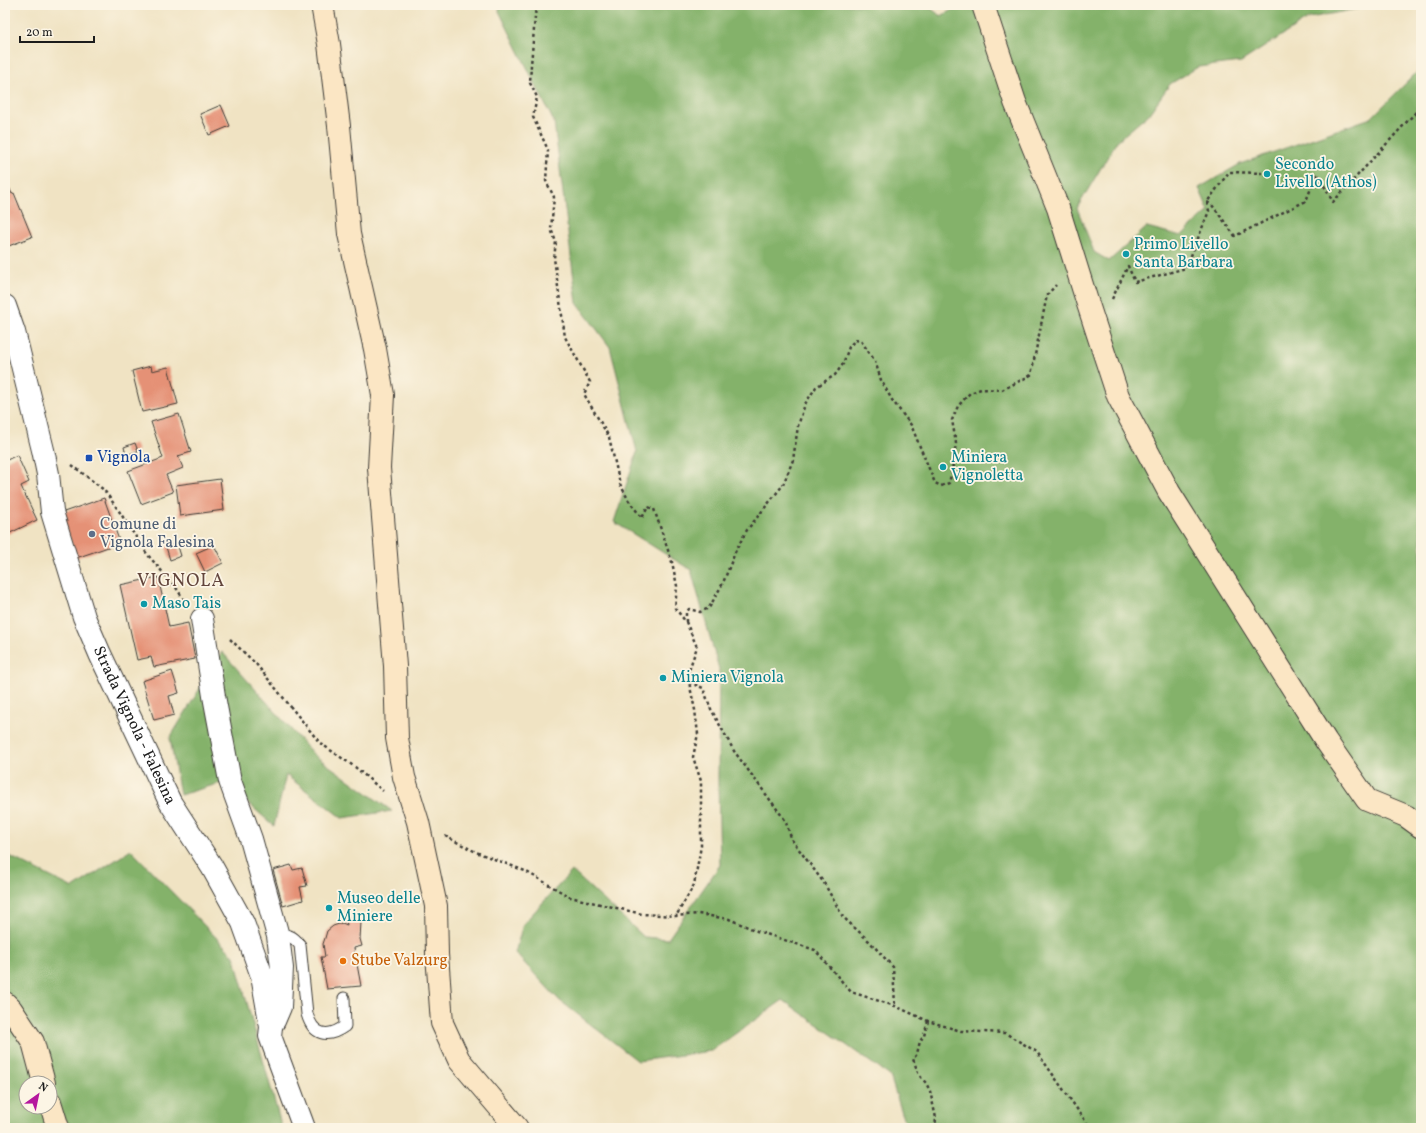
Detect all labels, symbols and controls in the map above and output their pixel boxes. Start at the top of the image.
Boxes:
scale bar [20,18,94,44]
text: 20 m [26,25,53,41]
place label: Secondo Livello (Athos) [1275,154,1377,194]
marker: Secondo Livello (Athos) [1262,169,1272,179]
place label: Primo Livello Santa Barbara [1134,234,1233,274]
marker: Primo Livello Santa Barbara [1121,249,1131,259]
place label: Vignola [97,447,151,469]
place label: Miniera Vignoletta [951,447,1024,487]
marker: Vignola [84,453,94,463]
marker: Miniera Vignoletta [938,462,948,472]
place label: Comune di Vignola Falesina [100,514,215,554]
marker: Comune di Vignola Falesina [87,529,97,539]
district label: VIGNOLA [137,569,225,594]
place label: Maso Tais [152,593,221,615]
marker: Maso Tais [139,599,149,609]
street label: Strada Vignola - Falesina [87,643,181,809]
place label: Miniera Vignola [671,667,784,689]
marker: Miniera Vignola [658,673,668,683]
place label: Museo delle Miniere [337,888,421,928]
marker: Museo delle Miniere [324,903,334,913]
place label: Stube Valzurg [351,950,448,972]
marker: Stube Valzurg [338,956,348,966]
north arrow [18,1075,58,1115]
text: N [35,1079,50,1096]

